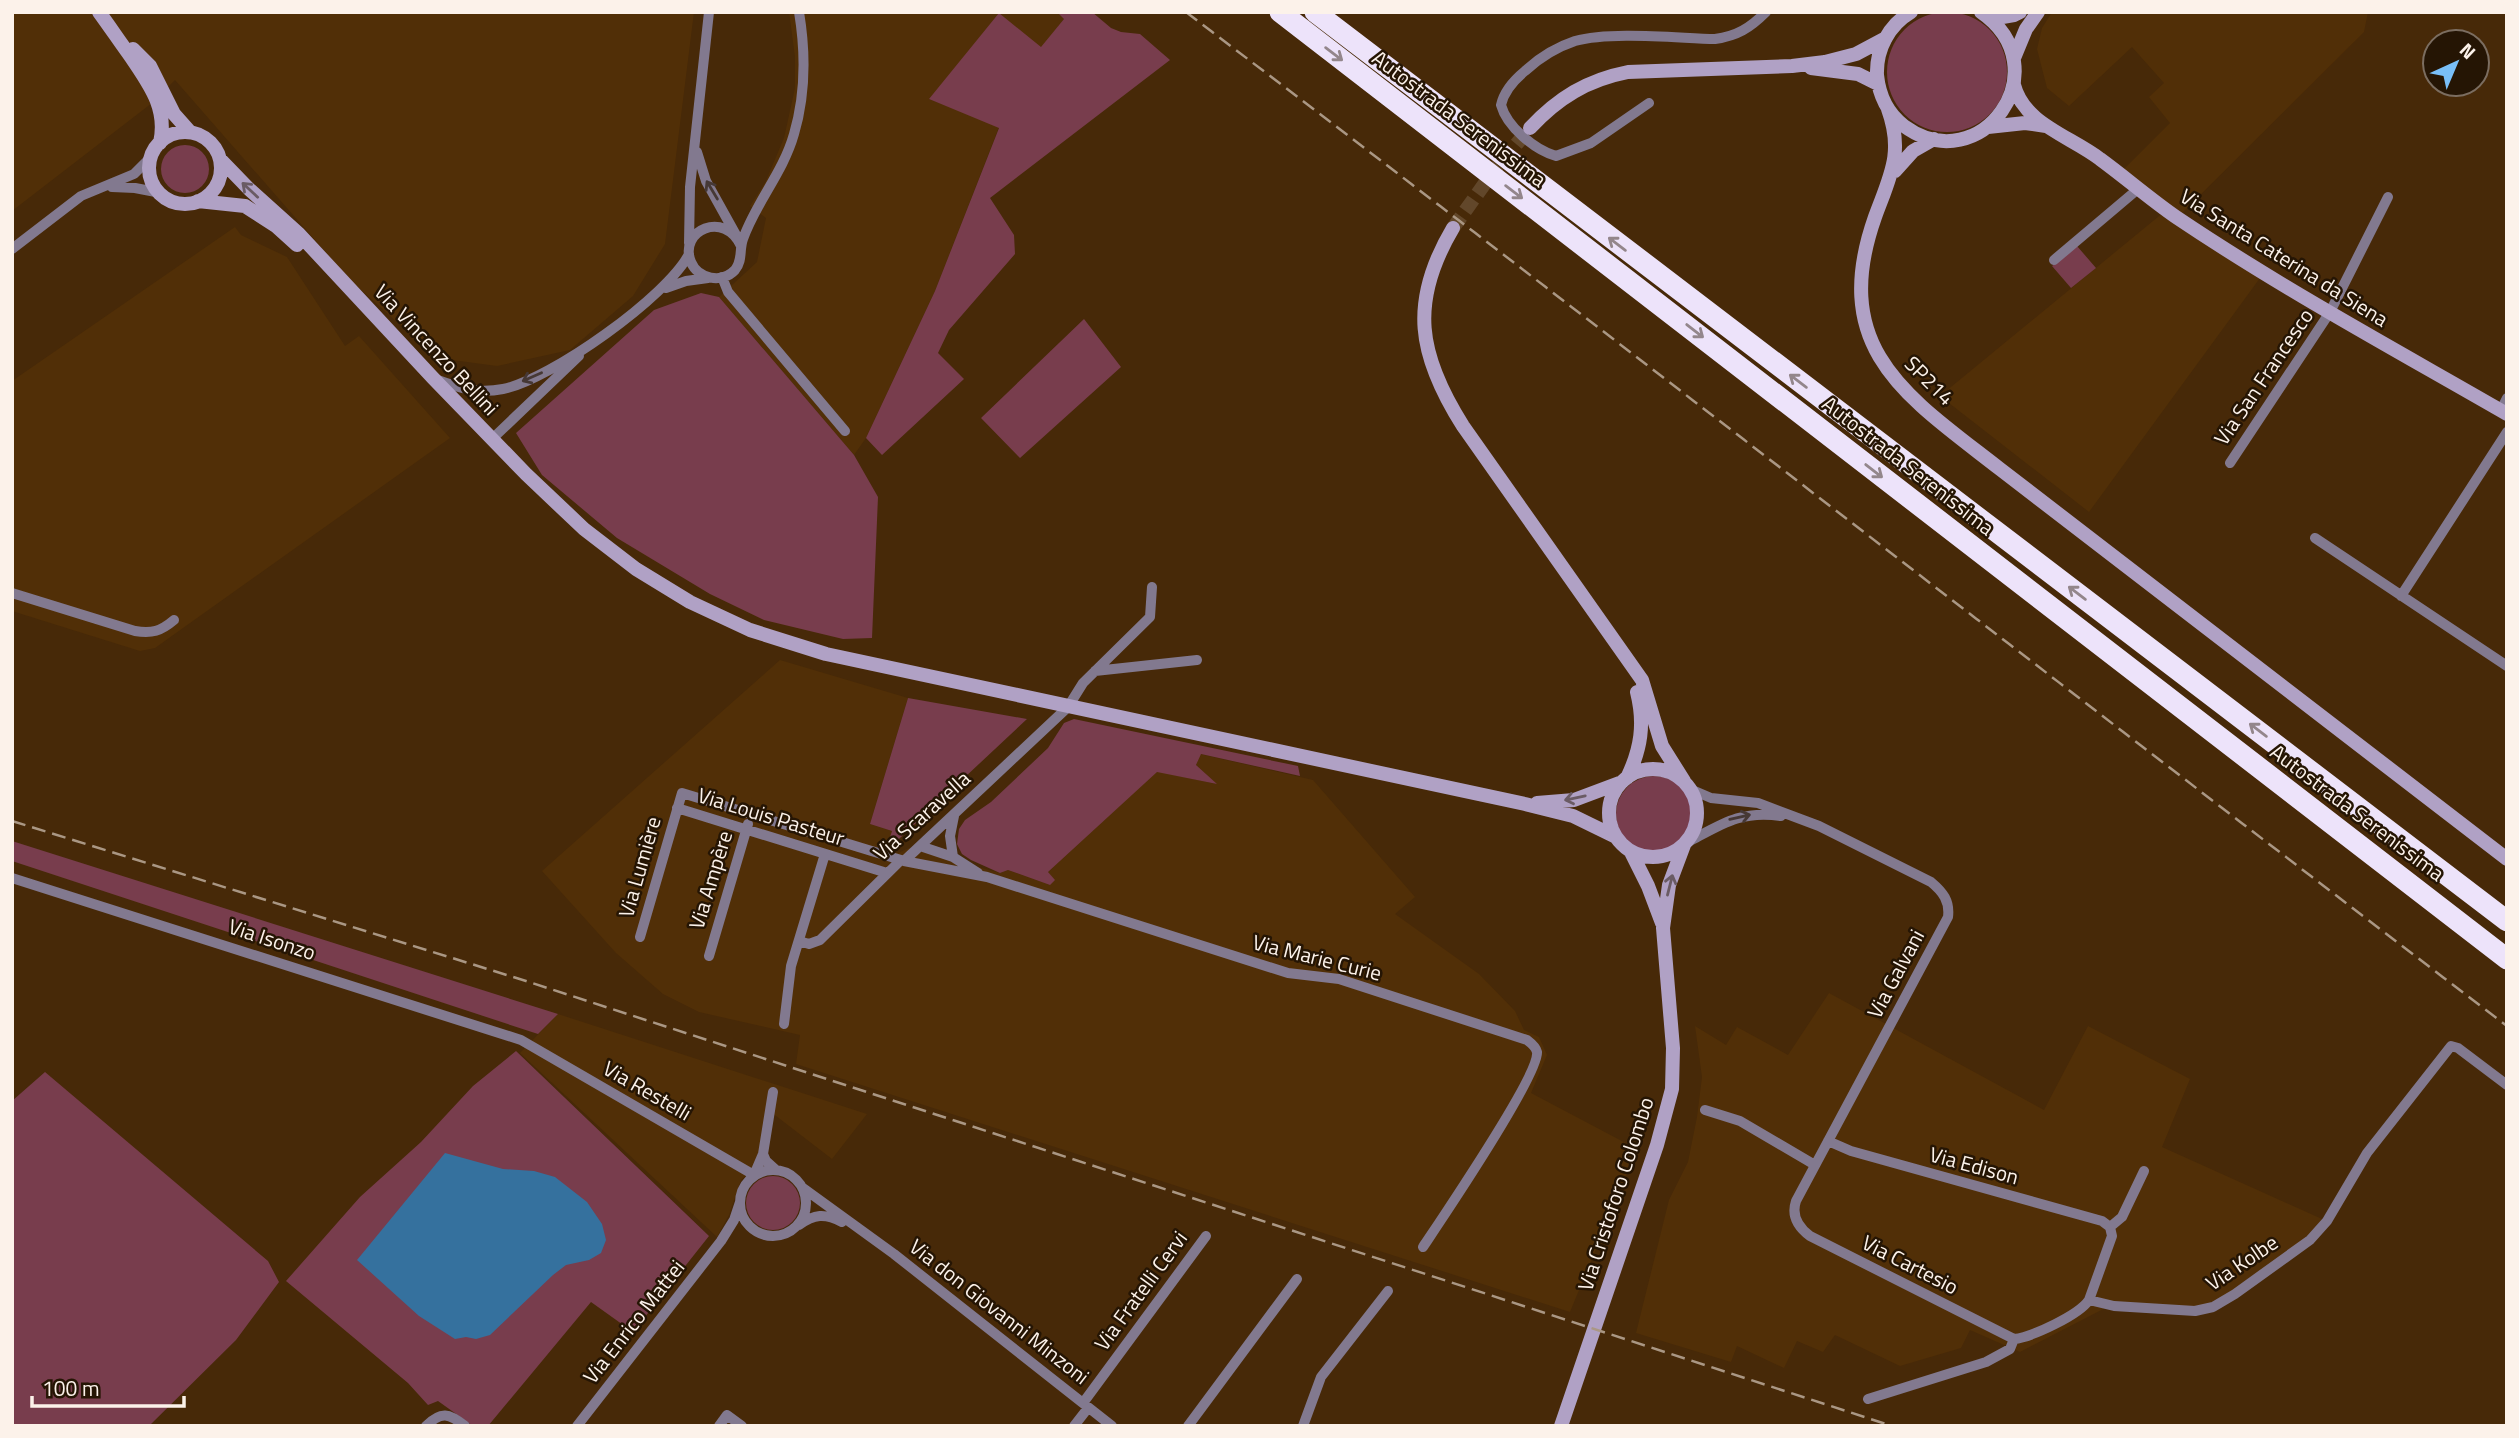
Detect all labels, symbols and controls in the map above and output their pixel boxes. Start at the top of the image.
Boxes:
north arrow [2421,28,2491,98]
text: N [2453,35,2483,65]
street label: Autostrada Serenissima [1366,42,1554,195]
one-way arrow [1324,46,1343,61]
one-way arrow [705,180,719,200]
street label: Via Santa Caterina da Siena [2174,180,2395,335]
one-way arrow [242,181,259,198]
one-way arrow [1505,185,1523,200]
one-way arrow [1608,236,1627,251]
street label: Via Vincenzo Bellini [367,276,506,422]
street label: Via San Francesco [2205,302,2321,451]
one-way arrow [1685,323,1703,339]
street label: SP214 [1897,348,1962,413]
one-way arrow [522,372,543,385]
one-way arrow [1789,374,1808,389]
street label: Autostrada Serenissima [1816,388,2002,543]
one-way arrow [1865,463,1883,478]
one-way arrow [2068,585,2086,600]
one-way arrow [2249,723,2268,738]
street label: Autostrada Serenissima [2264,736,2452,889]
street label: Via Scaravella [865,762,978,868]
street label: Via Louis Pasteur [694,778,849,854]
one-way arrow [1564,792,1587,806]
one-way arrow [1728,810,1751,823]
street label: Via Lumière [609,813,669,921]
street label: Via Ampère [680,827,740,933]
one-way arrow [1664,875,1677,897]
street label: Via Isonzo [225,910,320,968]
street label: Via Galvani [1858,923,1932,1024]
street label: Via Marie Curie [1249,926,1385,989]
street label: Via Restelli [597,1052,698,1128]
street label: Via Cristoforo Colombo [1569,1093,1661,1295]
street label: Via Edison [1926,1138,2022,1192]
street label: Via Fratelli Cervi [1086,1224,1195,1357]
street label: Via Cartesio [1857,1226,1964,1302]
street label: Via Kolbe [2199,1226,2284,1298]
street label: Via don Giovanni Minzoni [903,1231,1096,1392]
street label: Via Enrico Mattei [575,1253,692,1390]
scale bar [32,1364,184,1408]
text: 100 m [42,1372,99,1404]

